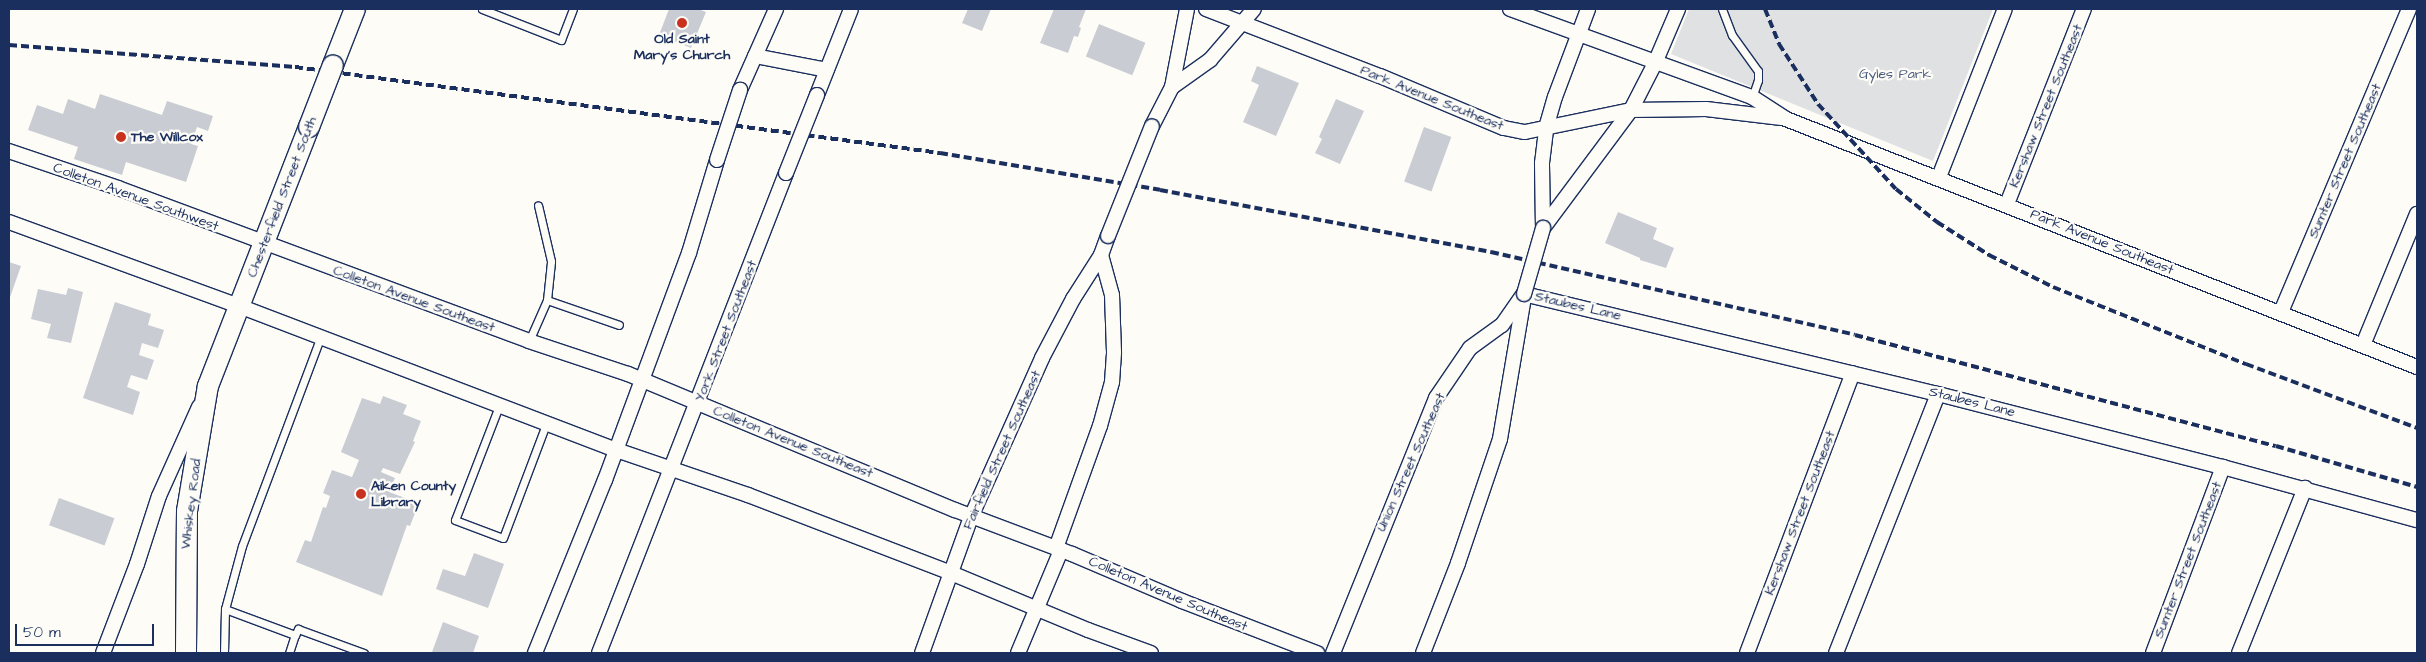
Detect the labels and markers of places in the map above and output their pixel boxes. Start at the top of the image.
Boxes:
marker: Old Saint Mary's Church [676,17,688,29]
place label: Old Saint Mary's Church [634,31,730,64]
place label: The Willcox [131,129,203,145]
marker: The Willcox [115,131,127,143]
place label: Aiken County Library [371,478,456,511]
marker: Aiken County Library [355,488,367,500]

